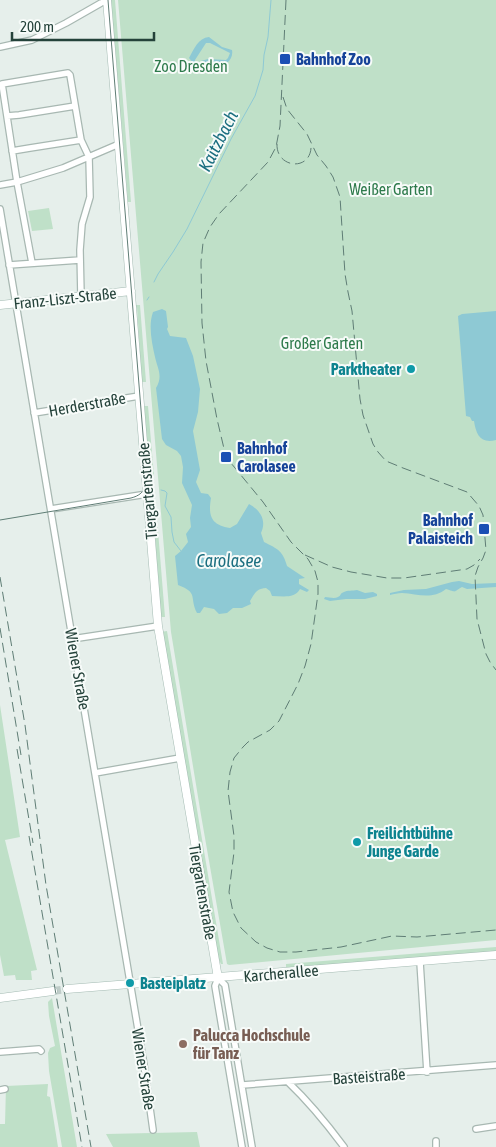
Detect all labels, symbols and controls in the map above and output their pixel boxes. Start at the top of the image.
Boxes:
scale bar [12,10,155,42]
text: 200 m [20,18,54,35]
place label: Bahnhof Zoo [296,50,371,68]
marker: Bahnhof Zoo [278,52,292,66]
park label: Zoo Dresden [154,57,228,75]
water label: Kaitzbach [194,107,242,175]
park label: Weißer Garten [349,180,433,198]
street label: Franz-Liszt-Straße [13,284,117,312]
park label: Großer Garten [281,334,363,352]
place label: Parktheater [331,360,401,378]
marker: Parktheater [405,363,417,375]
street label: Herderstraße [47,388,127,420]
place label: Bahnhof Carolasee [237,439,296,475]
street label: Tiergartenstraße [134,442,161,540]
marker: Bahnhof Carolasee [219,450,233,464]
place label: Bahnhof Palaisteich [408,511,474,547]
marker: Bahnhof Palaisteich [477,522,491,536]
water label: Carolasee [197,550,261,571]
street label: Wiener Straße [62,627,94,711]
place label: Freilichtbühne Junge Garde [366,824,453,860]
marker: Freilichtbühne Junge Garde [351,836,363,848]
street label: Tiergartenstraße [185,843,220,941]
street label: Karcherallee [243,961,319,985]
place label: Basteiplatz [140,974,206,992]
marker: Basteiplatz [124,977,136,989]
place label: Palucca Hochschule für Tanz [192,1026,310,1062]
street label: Wiener Straße [129,1027,159,1111]
marker: Palucca Hochschule für Tanz [177,1038,189,1050]
street label: Basteistraße [332,1064,406,1088]

